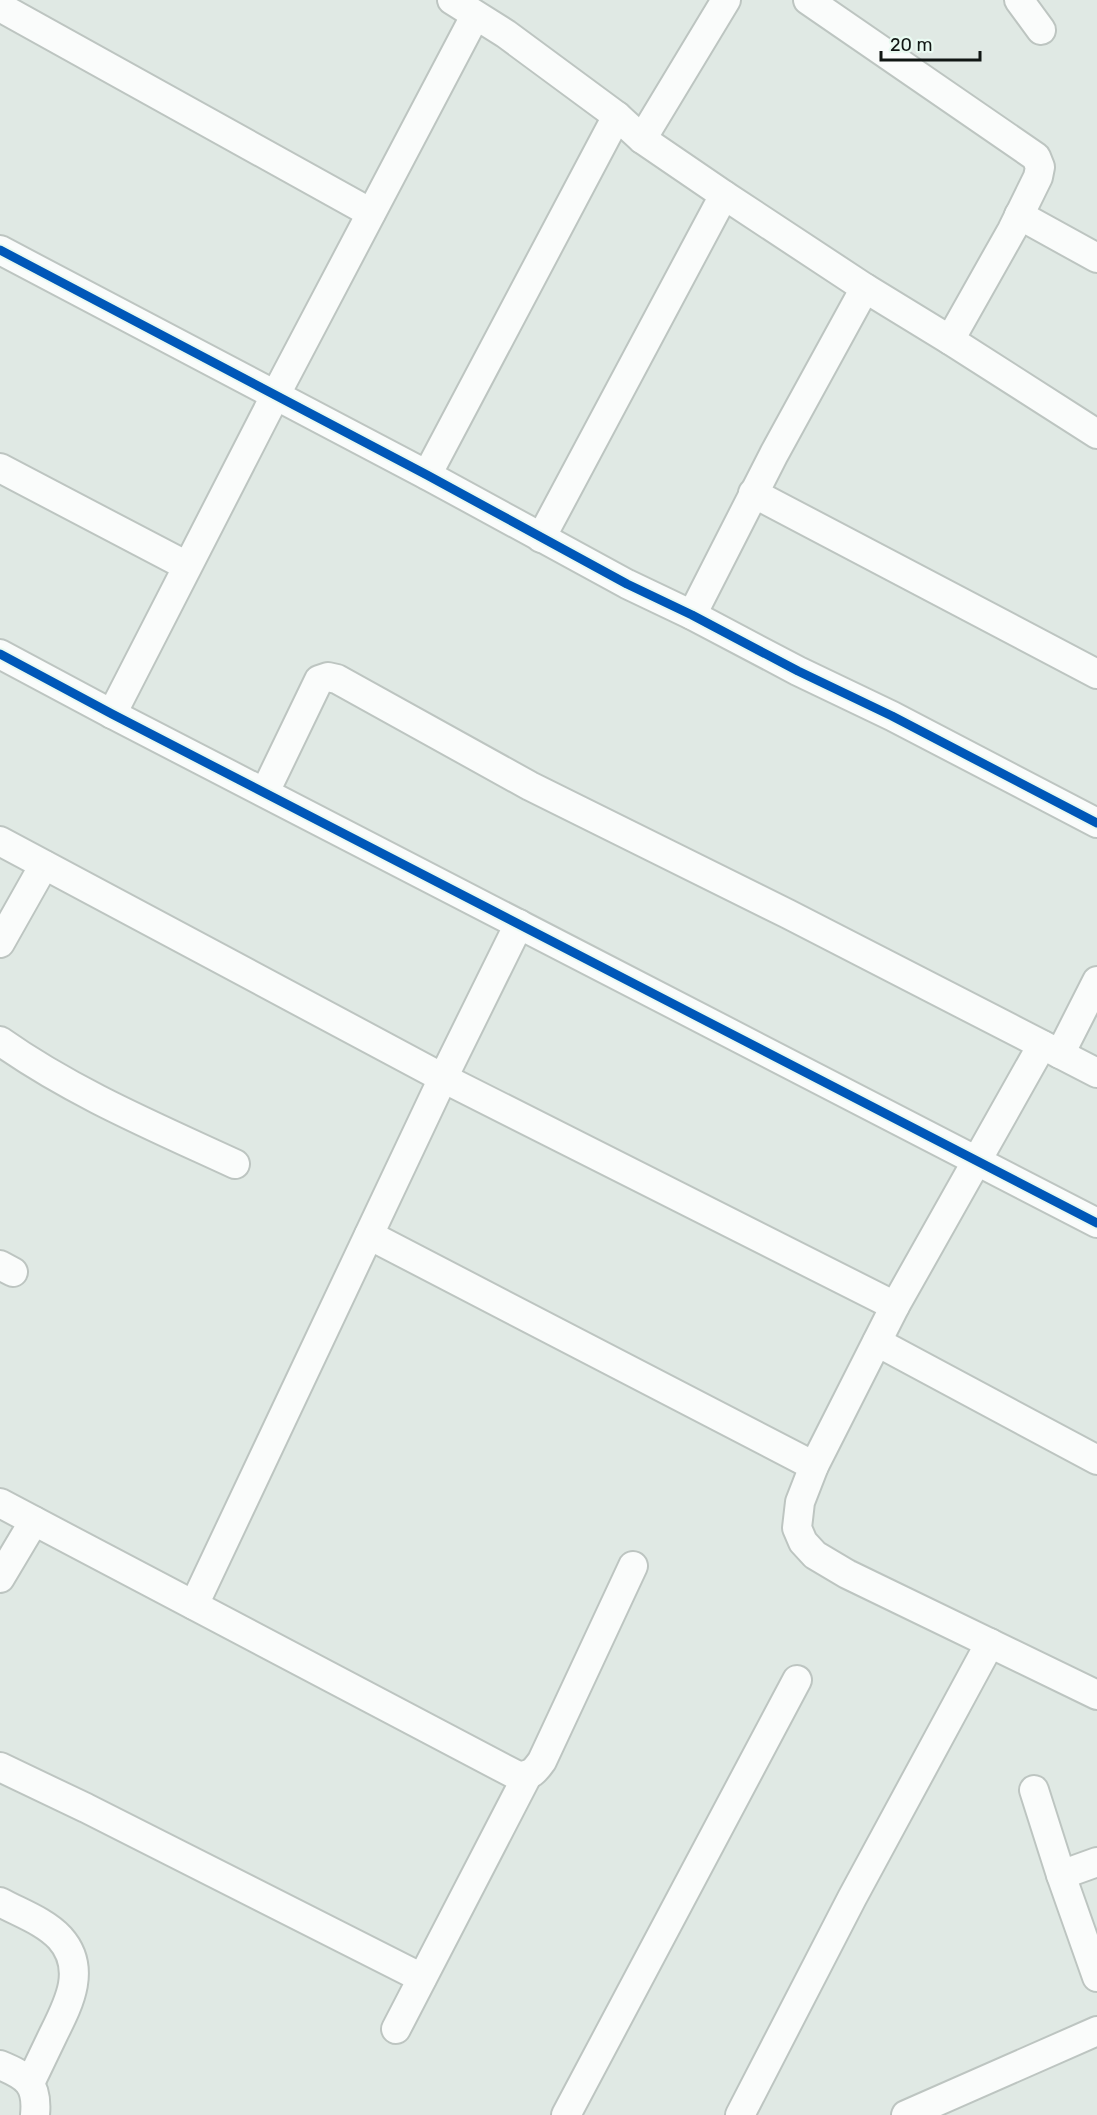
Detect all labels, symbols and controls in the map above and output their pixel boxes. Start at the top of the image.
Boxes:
scale bar [881,24,980,62]
text: 20 m [890,34,932,56]

